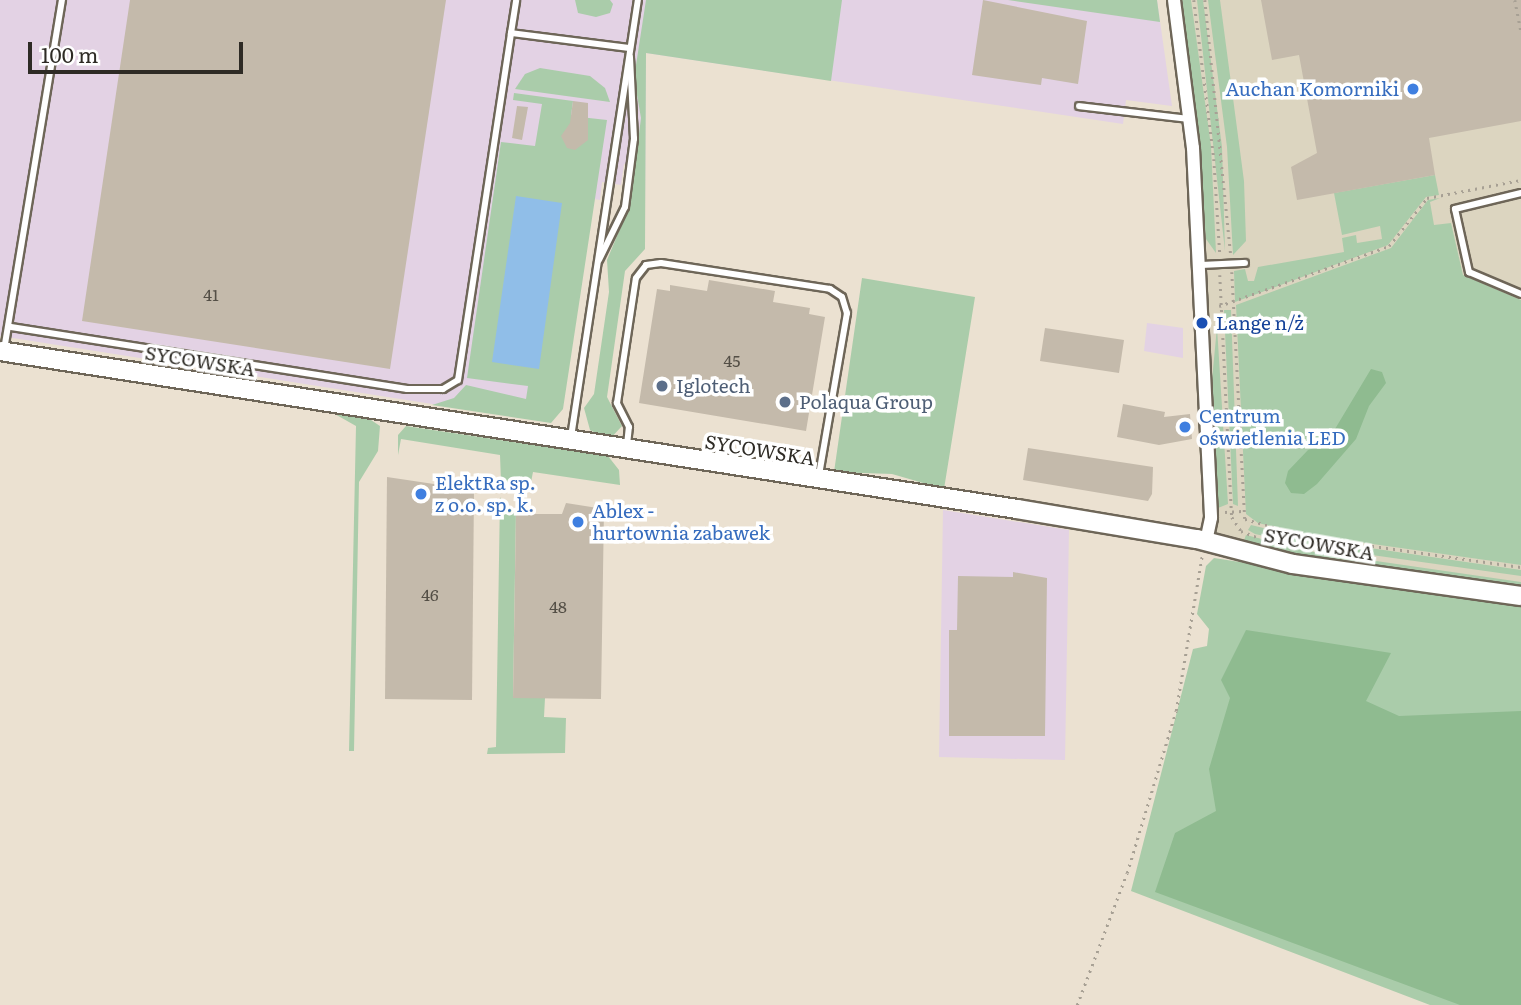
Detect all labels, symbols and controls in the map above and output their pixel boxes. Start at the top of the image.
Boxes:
scale bar [32,28,247,72]
text: 100 m [41,38,98,69]
place label: Auchan Komorniki [1225,78,1399,100]
marker: Auchan Komorniki [1405,81,1421,97]
house number: 41 [203,284,219,304]
place label: Lange n/ż [1216,312,1304,334]
marker: Lange n/ż [1194,315,1210,331]
street label: SYCOWSKA [143,341,257,381]
house number: 45 [724,350,740,370]
place label: Iglotech [676,375,751,397]
marker: Iglotech [654,378,670,394]
place label: Polaqua Group [799,391,933,413]
marker: Polaqua Group [777,394,793,410]
place label: Centrum oświetlenia LED [1199,405,1346,449]
marker: Centrum oświetlenia LED [1177,419,1193,435]
street label: SYCOWSKA [703,430,817,470]
place label: ElektRa sp. z o.o. sp. k. [435,472,536,516]
marker: ElektRa sp. z o.o. sp. k. [413,486,429,502]
place label: Ablex - hurtownia zabawek [592,500,770,544]
marker: Ablex - hurtownia zabawek [570,514,586,530]
street label: SYCOWSKA [1262,523,1376,565]
house number: 46 [421,584,439,604]
house number: 48 [549,596,567,616]

